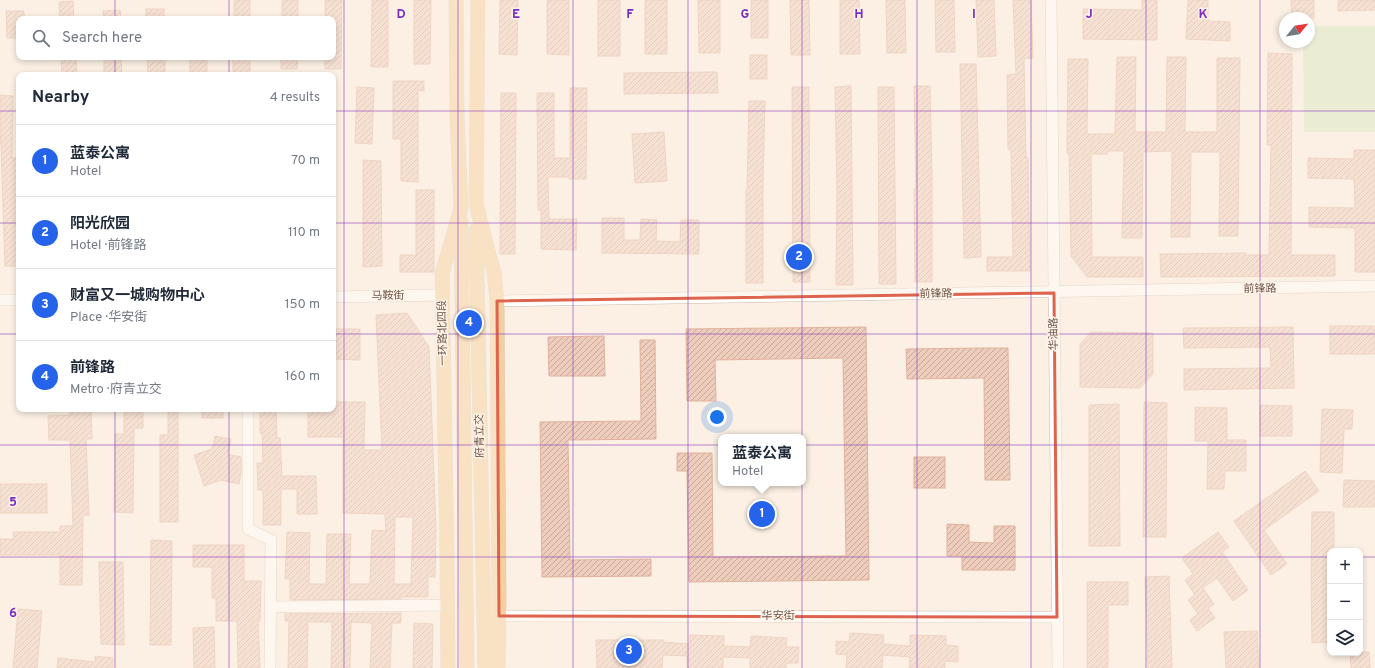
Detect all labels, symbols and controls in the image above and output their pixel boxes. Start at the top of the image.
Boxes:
text: D [396,7,406,23]
text: E [512,7,520,23]
text: F [626,7,634,23]
text: G [741,7,750,23]
text: H [854,7,864,23]
text: I [972,7,976,23]
text: J [1085,7,1093,23]
text: K [1198,7,1208,23]
north arrow [1279,12,1315,48]
search box [16,16,336,60]
icon: search [30,27,52,49]
text: Search here [62,29,142,48]
text: Nearby [32,87,89,109]
text: 4 results [270,90,320,106]
text: 蓝泰公寓 [70,145,130,164]
text: 1 [42,153,48,169]
text: 70 m [291,153,320,169]
text: Hotel [70,164,101,180]
text: 阳光欣园 [70,215,130,234]
text: 2 [41,225,49,241]
text: 110 m [288,225,320,241]
text: Hotel · 前锋路 [70,238,147,254]
pin: 2 [786,242,812,272]
street label: 前锋路 [1243,282,1277,296]
text: 财富又一城购物中心 [70,287,205,306]
street label: 前锋路 [919,287,953,301]
street label: 马鞍街 [371,289,405,303]
text: 3 [41,297,49,313]
text: 150 m [285,297,320,313]
street label: 一环路北四段 [435,300,451,366]
pin: 4 [456,308,482,338]
text: Place · 华安街 [70,310,147,326]
street label: 华油路 [1047,317,1061,351]
text: 前锋路 [70,359,115,378]
text: 4 [41,369,49,385]
text: 160 m [285,369,320,385]
text: Metro · 府青立交 [70,382,162,398]
your location [707,407,727,427]
street label: 府青立交 [473,414,487,458]
popup [718,434,806,486]
text: 蓝泰公寓 [732,445,792,464]
text: Hotel [732,464,763,480]
text: 5 [9,495,17,511]
pin: 1 [749,499,775,529]
map controls [1327,548,1363,656]
button: + [1327,548,1363,584]
button: − [1327,584,1363,620]
text: 6 [9,606,17,622]
street label: 华安街 [762,609,795,623]
button: layers [1327,620,1363,656]
pin: 3 [616,636,642,666]

